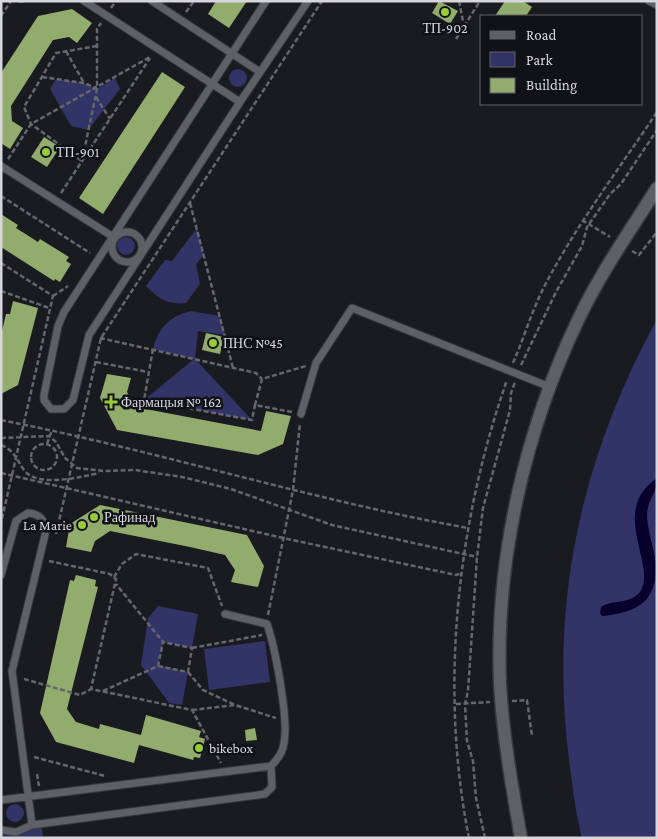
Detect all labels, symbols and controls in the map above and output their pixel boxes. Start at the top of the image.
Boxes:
marker: ТП-902 [439,6,451,18]
legend [480,15,643,105]
place label: ТП-902 [422,20,468,36]
text: Road [526,27,557,43]
text: Park [526,52,553,68]
text: Building [526,77,577,94]
place label: ТП-901 [56,144,100,160]
marker: ТП-901 [40,146,52,158]
place label: ПНС №45 [223,335,283,351]
marker: ПНС №45 [207,337,219,349]
place label: Фармацыя № 162 [121,394,222,410]
marker: Фармацыя № 162 [105,396,117,408]
place label: Рафинад [104,509,155,525]
marker: Рафинад [88,511,100,523]
place label: La Marie [23,517,72,533]
marker: La Marie [76,519,88,531]
place label: bikebox [209,740,254,756]
marker: bikebox [193,742,205,754]

